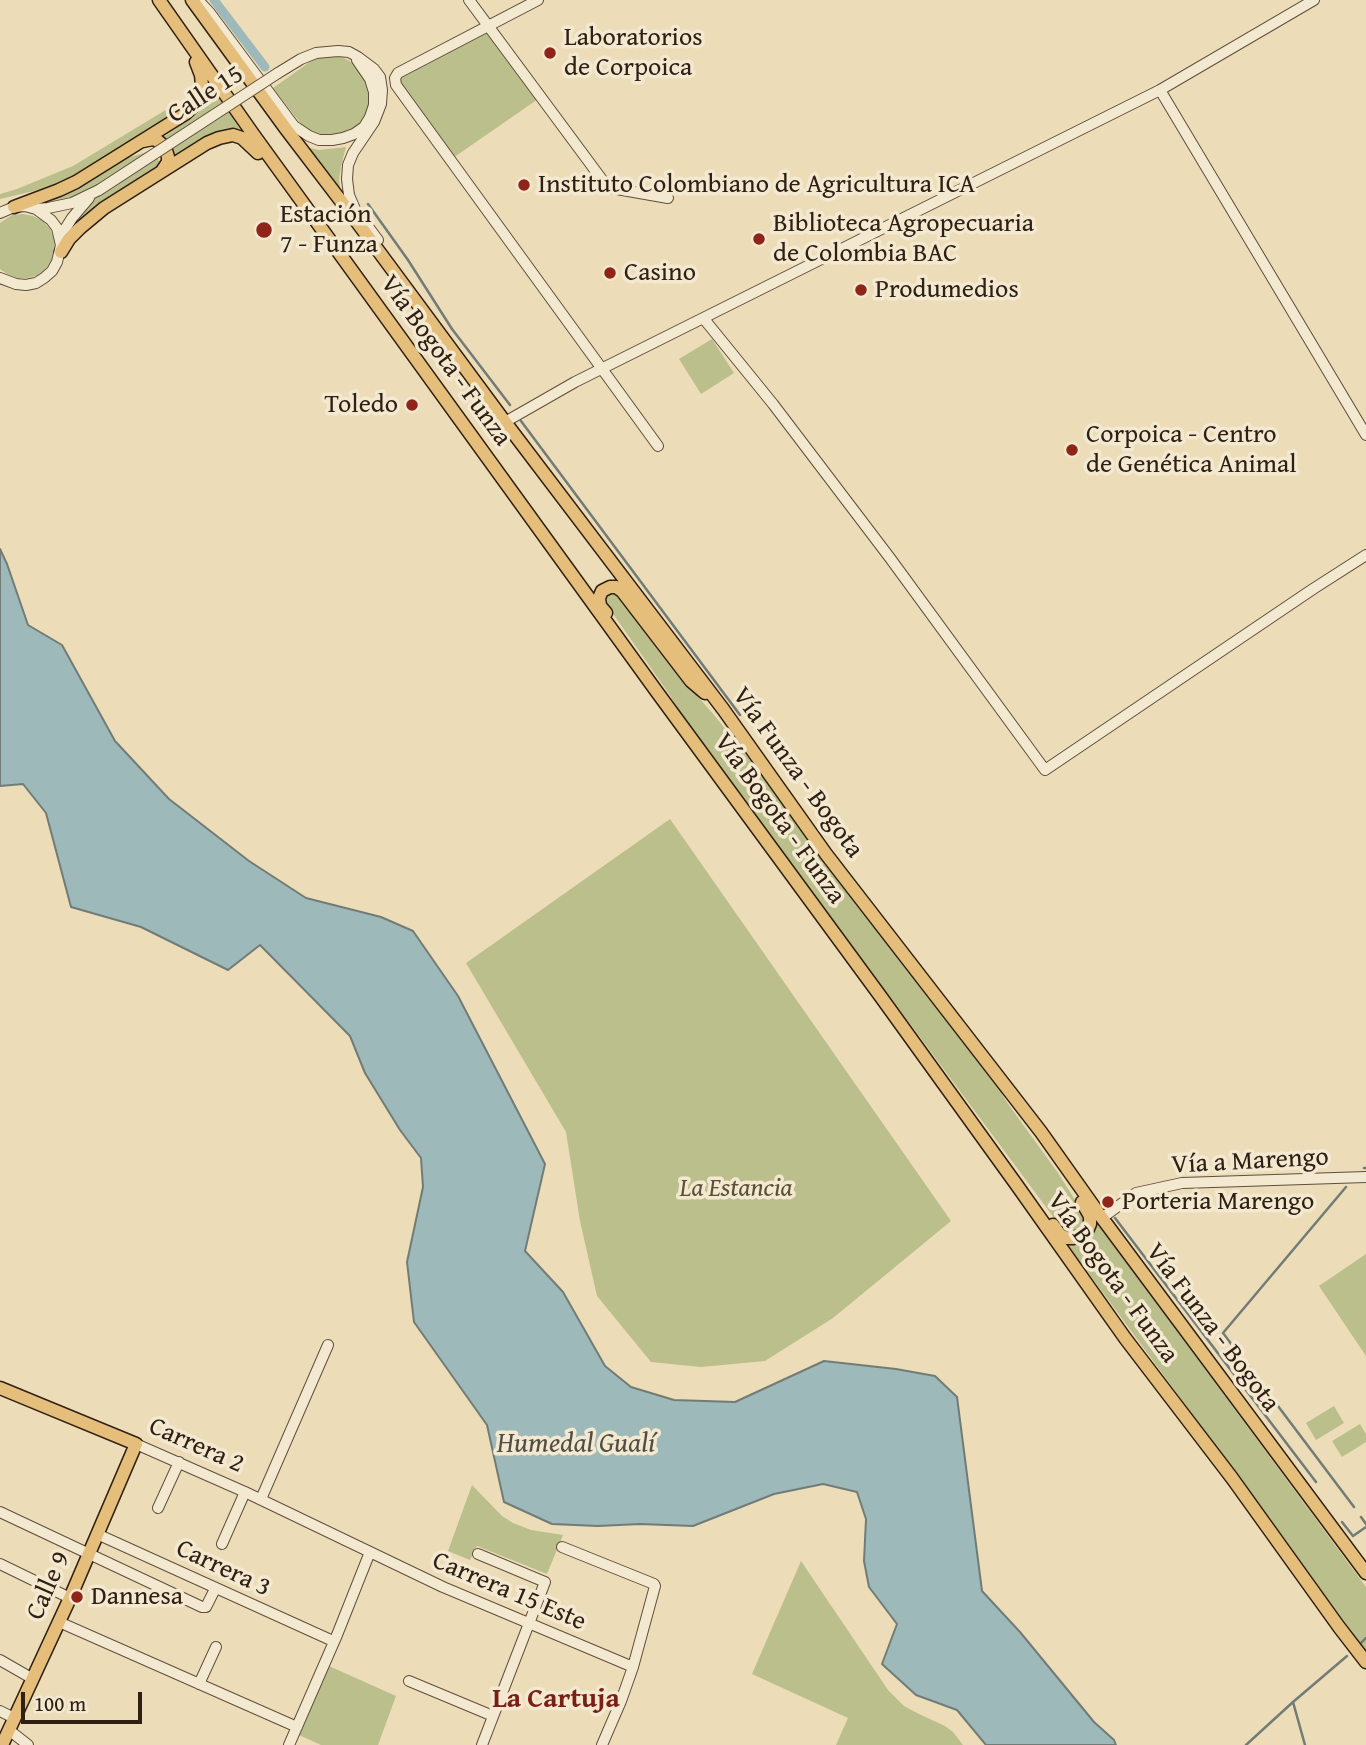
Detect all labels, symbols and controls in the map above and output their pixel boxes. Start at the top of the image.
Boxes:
place label: Laboratorios de Corpoica [564,22,702,84]
marker: Laboratorios de Corpoica [542,45,558,61]
street label: Calle 15 [162,59,250,131]
place label: Instituto Colombiano de Agricultura ICA [538,169,975,201]
marker: Instituto Colombiano de Agricultura ICA [516,177,532,193]
place label: Estación 7 - Funza [280,199,378,260]
place label: Biblioteca Agropecuaria de Colombia BAC [773,208,1034,270]
marker: Estación 7 - Funza [254,220,274,240]
marker: Biblioteca Agropecuaria de Colombia BAC [751,231,767,247]
place label: Casino [624,257,696,289]
marker: Casino [602,265,618,281]
street label: Vía Bogota - Funza [373,270,517,452]
place label: Produmedios [875,274,1019,306]
marker: Produmedios [853,282,869,298]
place label: Toledo [325,389,398,421]
marker: Toledo [404,397,420,413]
place label: Corpoica - Centro de Genética Animal [1086,419,1297,480]
marker: Corpoica - Centro de Genética Animal [1064,442,1080,458]
street label: Vía Funza - Bogota [725,682,869,864]
street label: Vía Bogota - Funza [707,728,851,910]
street label: Vía a Marengo [1171,1142,1329,1182]
park label: La Estancia [679,1173,793,1205]
place label: Porteria Marengo [1122,1186,1314,1218]
street label: Vía Bogota - Funza [1040,1187,1184,1369]
marker: Porteria Marengo [1100,1194,1116,1210]
street label: Vía Funza - Bogota [1138,1237,1286,1419]
street label: Carrera 2 [144,1411,248,1481]
water label: Humedal Gualí [497,1428,655,1462]
street label: Carrera 3 [171,1534,275,1604]
street label: Carrera 15 Este [428,1546,590,1638]
street label: Calle 9 [20,1547,78,1625]
place label: Dannesa [91,1581,183,1613]
marker: Dannesa [69,1589,85,1605]
scale bar [24,1678,145,1722]
district label: La Cartuja [492,1683,620,1717]
text: 100 m [34,1688,86,1719]

